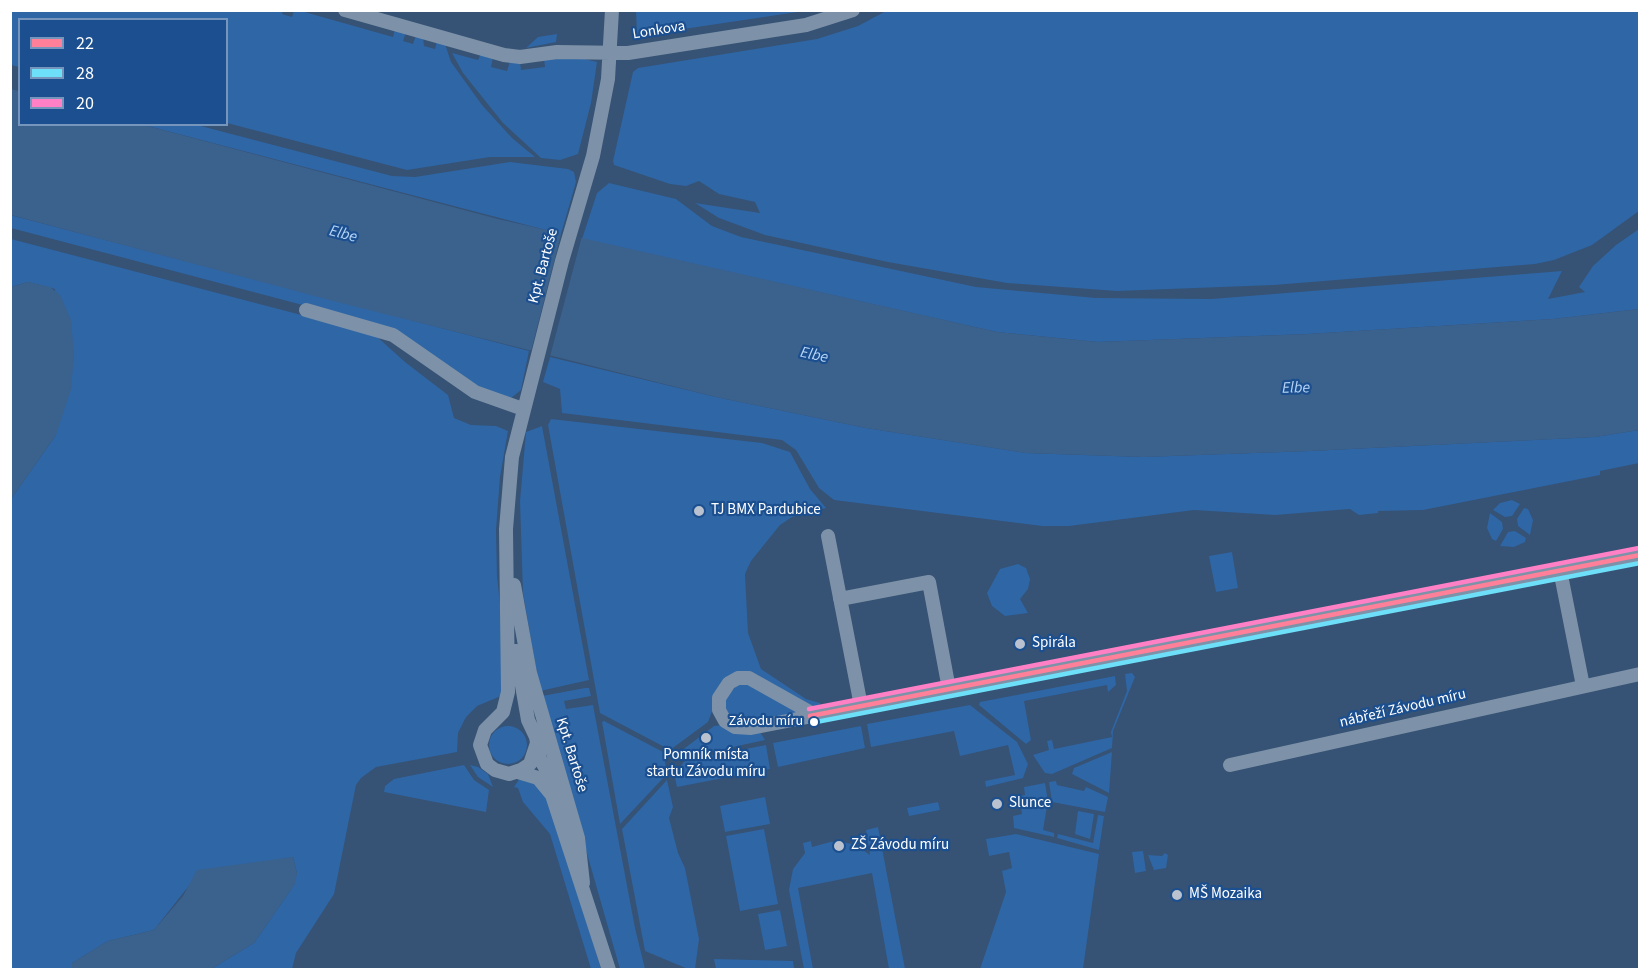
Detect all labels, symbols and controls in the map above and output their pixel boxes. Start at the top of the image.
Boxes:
legend [18,18,228,126]
street label: Lonkova [631,18,687,44]
text: 22 [76,31,94,56]
text: 28 [76,61,94,86]
text: 20 [76,91,94,116]
water label: Elbe [327,222,359,248]
street label: Kpt. Bartoše [525,227,563,305]
water label: Elbe [798,344,830,368]
water label: Elbe [1282,379,1310,399]
place label: TJ BMX Pardubice [711,502,821,520]
marker: TJ BMX Pardubice [692,504,706,518]
place label: Spirála [1032,635,1076,653]
marker: Spirála [1013,637,1027,651]
street label: nábřeží Závodu míru [1338,686,1468,732]
place label: Závodu míru [729,714,803,730]
street label: Kpt. Bartoše [551,716,591,794]
marker: Závodu míru [808,716,820,728]
marker: Pomník místa startu Závodu míru [699,731,713,745]
place label: Pomník místa startu Závodu míru [646,747,766,782]
place label: Slunce [1009,795,1051,813]
marker: Slunce [990,797,1004,811]
place label: ZŠ Závodu míru [851,837,949,855]
marker: ZŠ Závodu míru [832,839,846,853]
place label: MŠ Mozaika [1189,886,1262,904]
marker: MŠ Mozaika [1170,888,1184,902]

